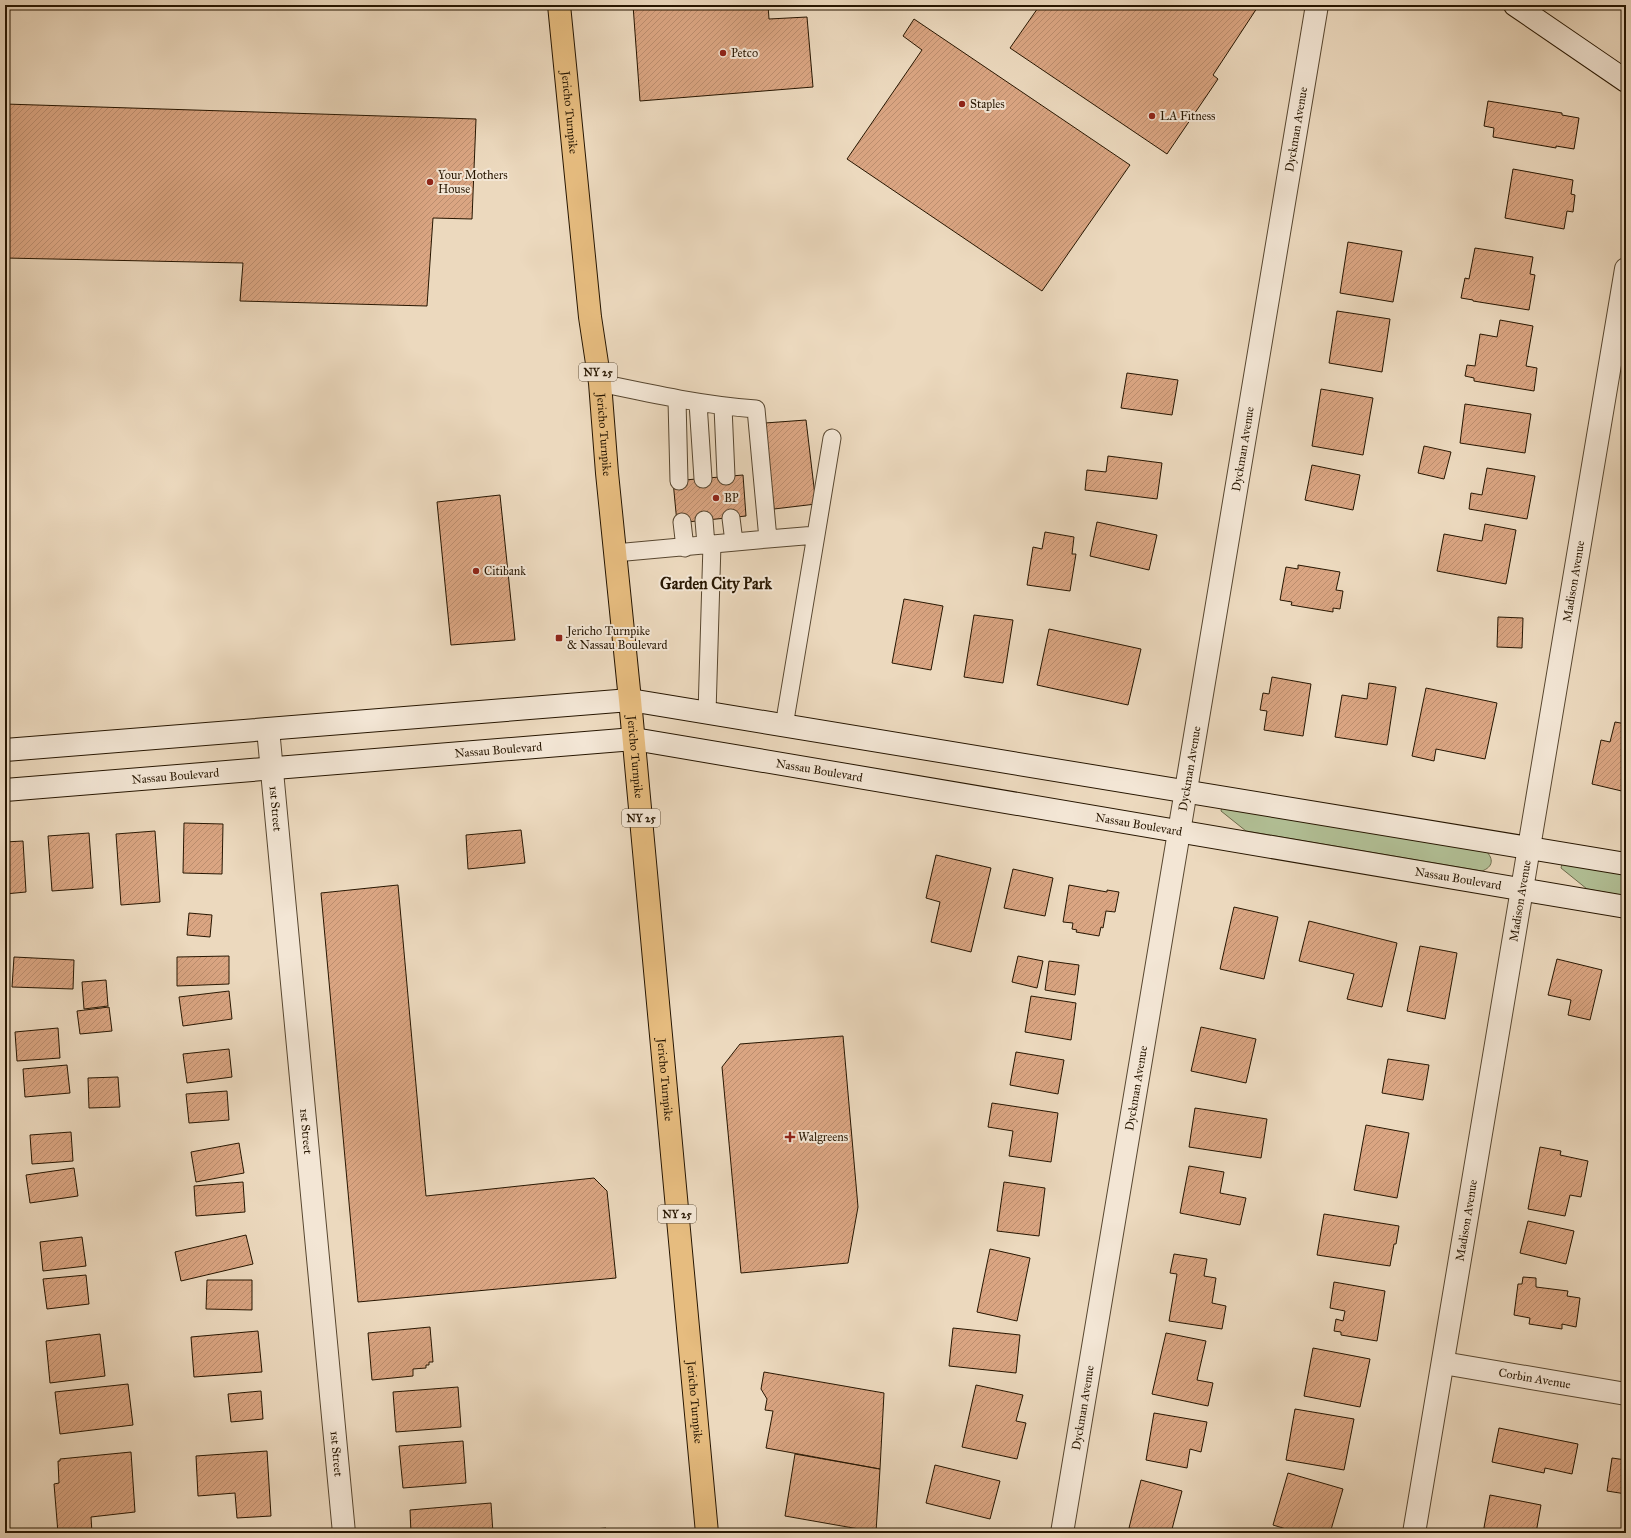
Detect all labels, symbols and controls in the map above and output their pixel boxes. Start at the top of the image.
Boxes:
place label: Petco [731,46,758,60]
marker: Petco [718,48,728,58]
street label: Jericho Turnpike [557,68,581,155]
street label: Dyckman Avenue [1282,86,1310,173]
place label: Staples [970,97,1005,111]
marker: Staples [957,99,967,109]
place label: LA Fitness [1160,109,1215,123]
marker: LA Fitness [1147,111,1157,121]
place label: Your Mothers House [438,168,508,196]
marker: Your Mothers House [425,177,435,187]
road number: NY 25 [579,363,617,381]
street label: Jericho Turnpike [593,391,614,477]
street label: Dyckman Avenue [1229,405,1257,493]
place label: BP [724,491,739,505]
marker: BP [711,493,721,503]
street label: Madison Avenue [1560,539,1587,623]
place label: Citibank [484,564,526,578]
marker: Citibank [471,566,481,576]
district label: Garden City Park [660,574,773,594]
place label: Jericho Turnpike & Nassau Boulevard [565,624,667,652]
marker: Jericho Turnpike & Nassau Boulevard [554,633,564,643]
street label: Jericho Turnpike [623,713,646,799]
street label: Dyckman Avenue [1176,725,1204,812]
street label: Nassau Boulevard [454,739,543,761]
street label: Nassau Boulevard [775,756,864,785]
street label: Nassau Boulevard [131,766,220,787]
street label: 1st Street [266,785,285,833]
road number: NY 25 [622,809,660,827]
street label: Nassau Boulevard [1094,810,1183,839]
street label: Madison Avenue [1506,859,1534,943]
street label: Nassau Boulevard [1414,864,1503,893]
street label: Jericho Turnpike [653,1036,676,1122]
street label: Dyckman Avenue [1122,1045,1150,1132]
street label: 1st Street [297,1108,315,1155]
place label: Walgreens [798,1130,848,1145]
marker: Walgreens [785,1132,795,1142]
street label: Madison Avenue [1453,1179,1480,1262]
road number: NY 25 [658,1205,696,1223]
street label: Jericho Turnpike [683,1358,706,1444]
street label: Dyckman Avenue [1069,1364,1097,1451]
street label: Corbin Avenue [1498,1366,1572,1392]
street label: 1st Street [327,1430,346,1478]

